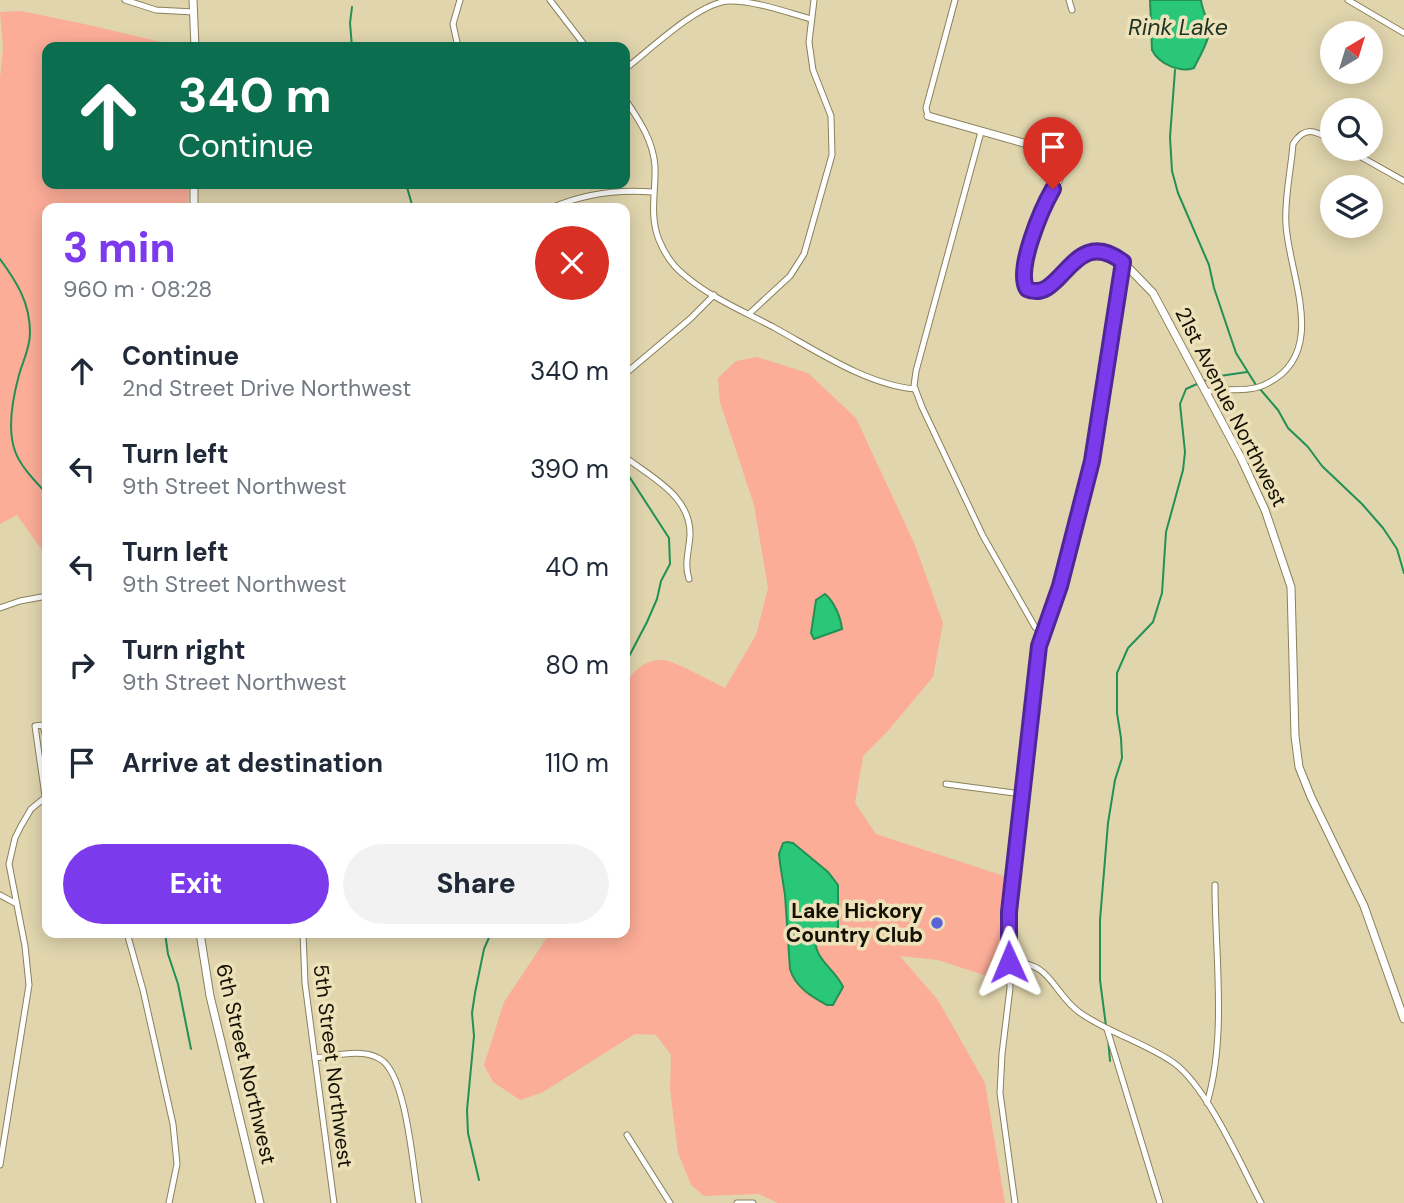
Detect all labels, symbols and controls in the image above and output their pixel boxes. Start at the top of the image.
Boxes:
water label: Rink Lake [1128,12,1228,42]
north arrow [1320,21,1382,84]
map controls [1320,21,1383,238]
text: 340 m [178,63,332,127]
icon: ahead [63,70,154,161]
button: search [1320,98,1383,161]
pin [1023,117,1083,189]
text: Continue [178,125,313,167]
icon: arrive [1034,128,1072,166]
button: layers [1320,175,1383,238]
text: 3 min [63,220,176,275]
button: close [535,226,609,300]
text: 960 m · 08:28 [63,274,212,304]
street label: 21st Avenue Northwest [1168,302,1294,512]
text: Continue [122,339,239,373]
icon: ahead [63,352,101,390]
text: 340 m [530,354,609,388]
text: 2nd Street Drive Northwest [122,373,411,403]
text: Turn left [122,437,229,471]
icon: left [63,450,101,488]
text: 390 m [530,452,609,486]
text: 9th Street Northwest [122,471,347,501]
text: Turn left [122,535,229,569]
icon: left [63,548,101,586]
text: 40 m [545,550,609,584]
text: 9th Street Northwest [122,569,347,599]
text: Turn right [122,633,246,667]
icon: right [63,646,101,684]
text: 80 m [545,648,609,682]
text: 9th Street Northwest [122,667,347,697]
icon: arrive [63,744,101,782]
text: Arrive at destination [122,746,383,780]
text: 110 m [545,746,609,780]
button: Exit [63,844,329,924]
button: Share [343,844,609,924]
place label: Lake Hickory Country Club [786,897,923,949]
marker: Lake Hickory Country Club [929,915,945,931]
position arrow [972,925,1046,999]
street label: 6th Street Northwest [209,961,283,1167]
street label: 5th Street Northwest [307,963,359,1169]

